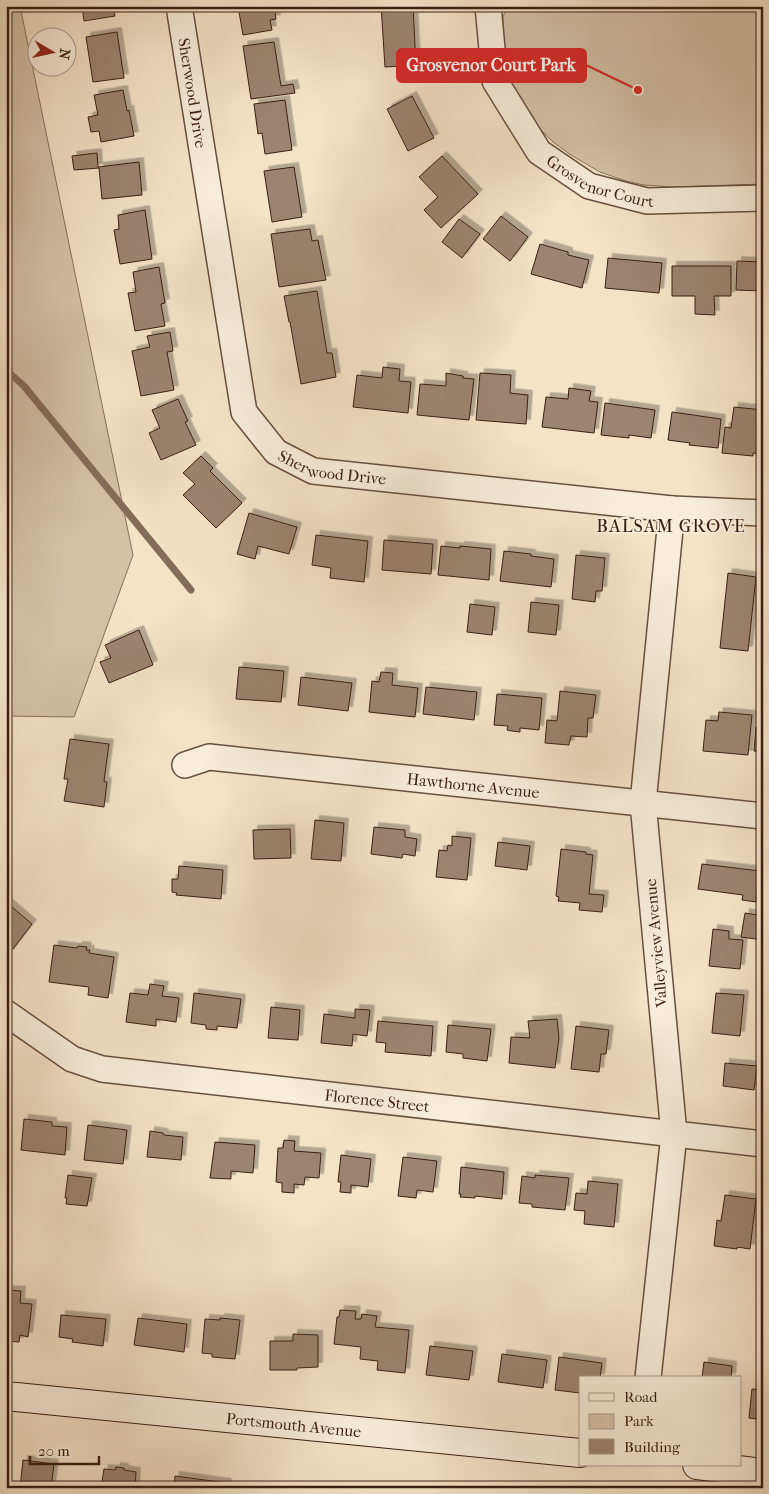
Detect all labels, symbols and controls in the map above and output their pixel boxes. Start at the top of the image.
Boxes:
north arrow [28,28,78,78]
street label: Sherwood Drive [175,37,211,149]
text: N [55,47,74,61]
callout: Grosvenor Court Park [397,49,586,82]
text: Grosvenor Court Park [406,55,577,76]
street label: Grosvenor Court [543,151,654,210]
street label: Sherwood Drive [275,445,387,488]
district label: BALSAM GROVE [596,516,746,537]
street label: Hawthorne Avenue [406,769,541,802]
street label: Valleyview Avenue [641,878,671,1009]
street label: Florence Street [324,1085,431,1116]
legend [579,1376,742,1466]
text: Road [624,1388,658,1406]
street label: Portsmouth Avenue [225,1408,362,1441]
text: Park [624,1412,654,1430]
scale bar [30,1434,99,1466]
text: Building [624,1438,681,1456]
text: 20 m [38,1442,70,1460]

